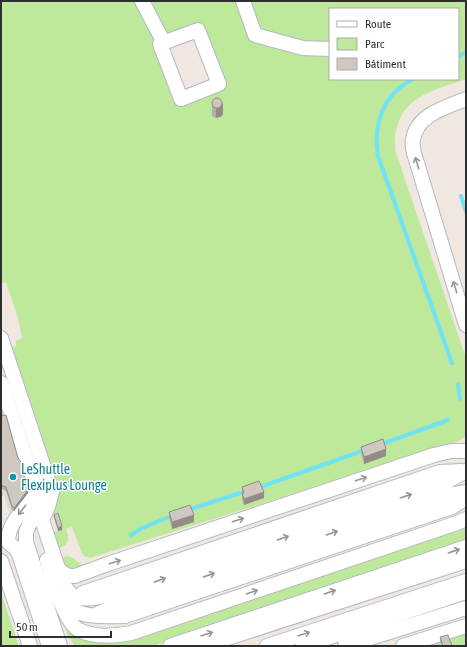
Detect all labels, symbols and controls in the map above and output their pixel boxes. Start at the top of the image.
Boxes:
legend [329,8,459,80]
text: Route [365,17,391,31]
text: Parc [365,37,385,51]
text: Bâtiment [365,57,406,71]
one-way arrow [413,157,420,170]
one-way arrow [451,281,458,294]
place label: LeShuttle Flexiplus Lounge [21,461,107,493]
marker: LeShuttle Flexiplus Lounge [8,472,18,482]
one-way arrow [355,475,368,482]
one-way arrow [400,491,412,499]
one-way arrow [17,505,26,516]
one-way arrow [232,516,244,524]
one-way arrow [326,529,339,536]
one-way arrow [277,533,289,541]
one-way arrow [447,547,460,554]
one-way arrow [108,557,120,565]
one-way arrow [202,571,215,578]
one-way arrow [154,575,166,583]
one-way arrow [245,588,257,596]
one-way arrow [324,588,336,596]
scale bar [10,613,111,639]
text: 50 m [16,620,38,634]
one-way arrow [201,629,213,637]
one-way arrow [297,630,310,637]

